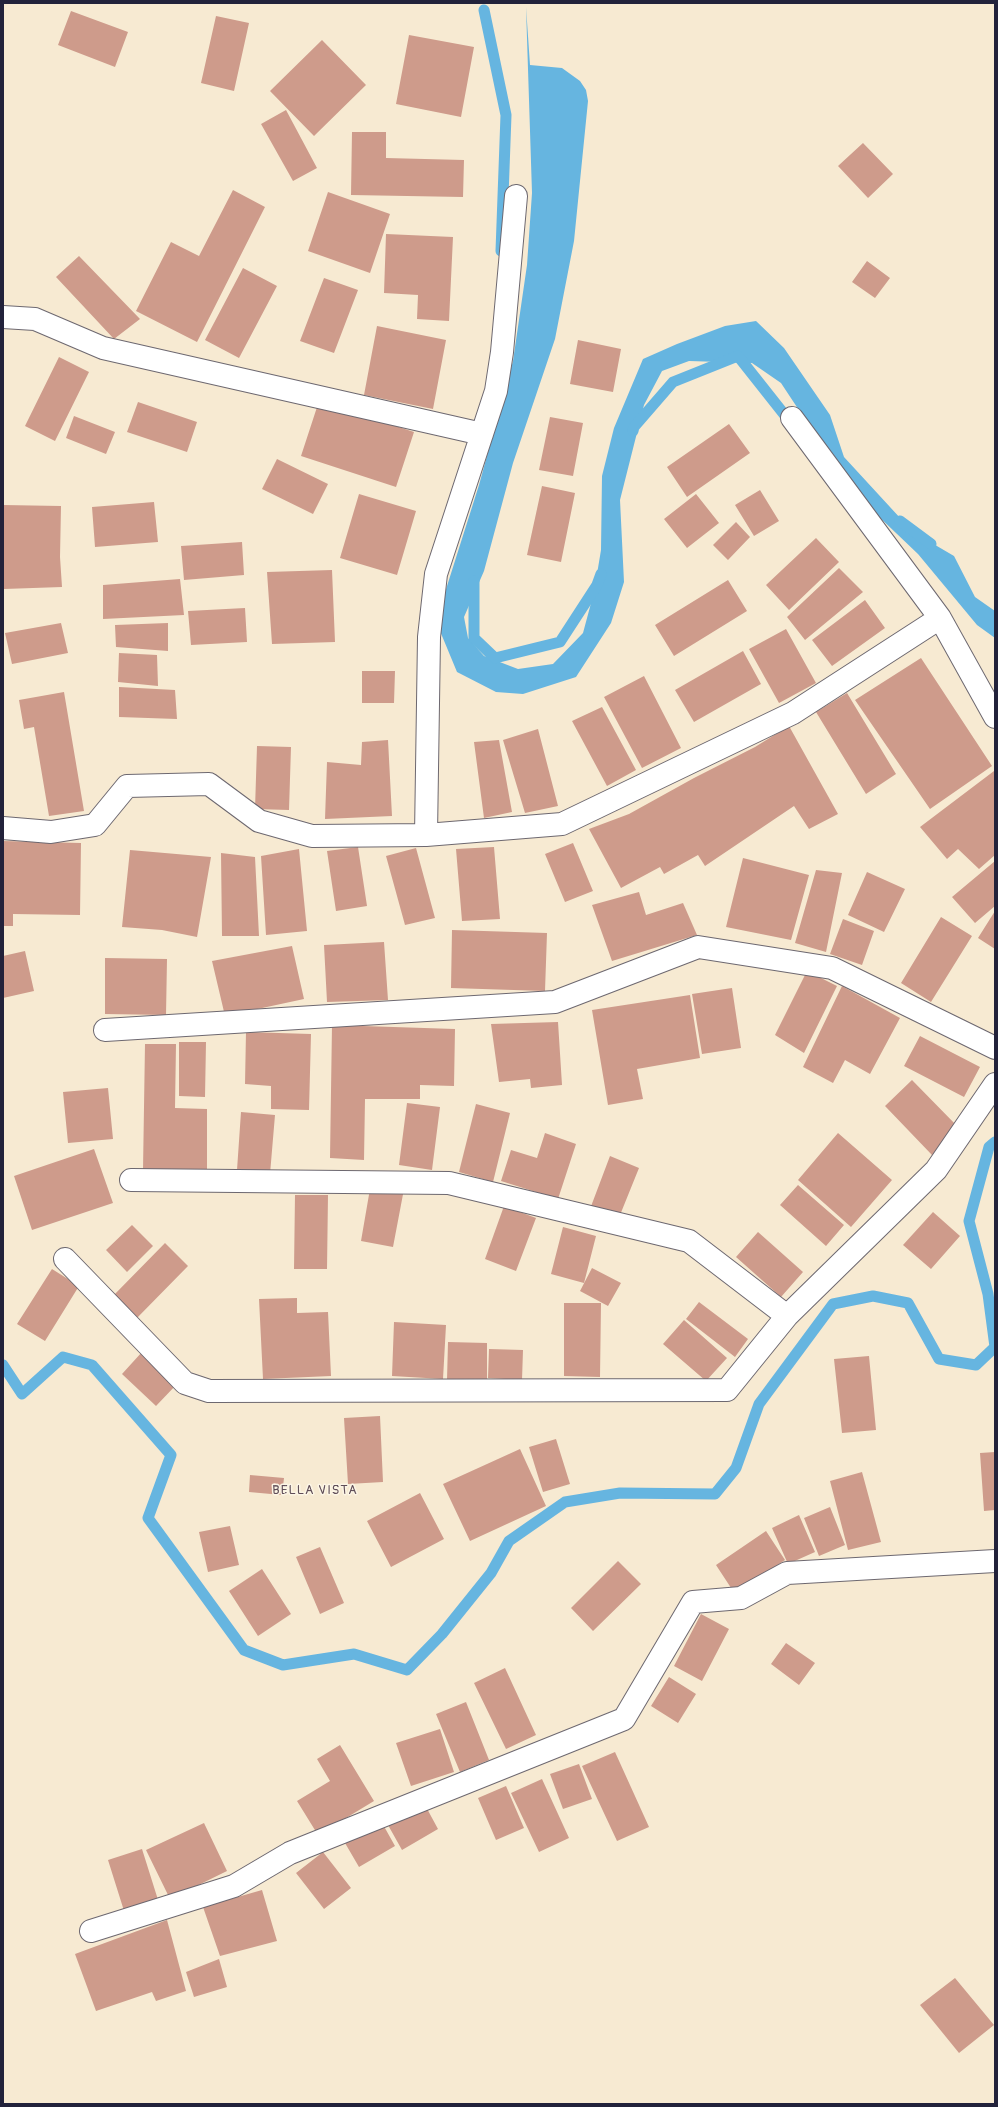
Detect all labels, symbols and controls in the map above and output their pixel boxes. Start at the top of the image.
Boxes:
district label: BELLA VISTA [272,1483,358,1499]

